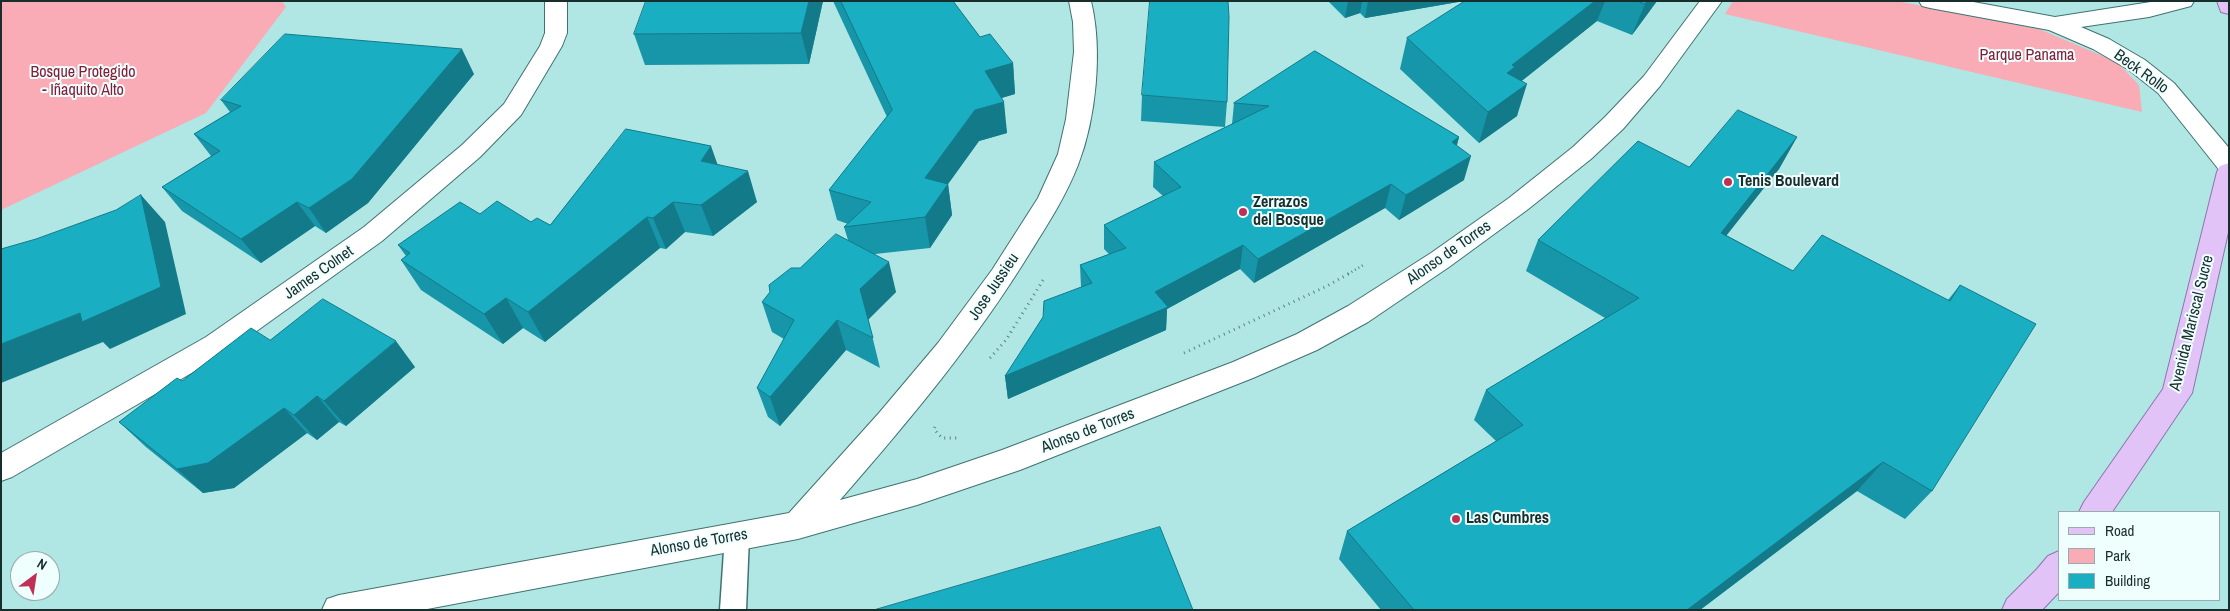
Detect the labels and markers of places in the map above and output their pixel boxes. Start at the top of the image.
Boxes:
place label: Tenis Boulevard [1738,172,1839,192]
marker: Tenis Boulevard [1722,176,1734,188]
place label: Zerrazos del Bosque [1253,193,1324,231]
marker: Zerrazos del Bosque [1237,206,1249,218]
place label: Las Cumbres [1466,509,1549,529]
marker: Las Cumbres [1450,513,1462,525]

